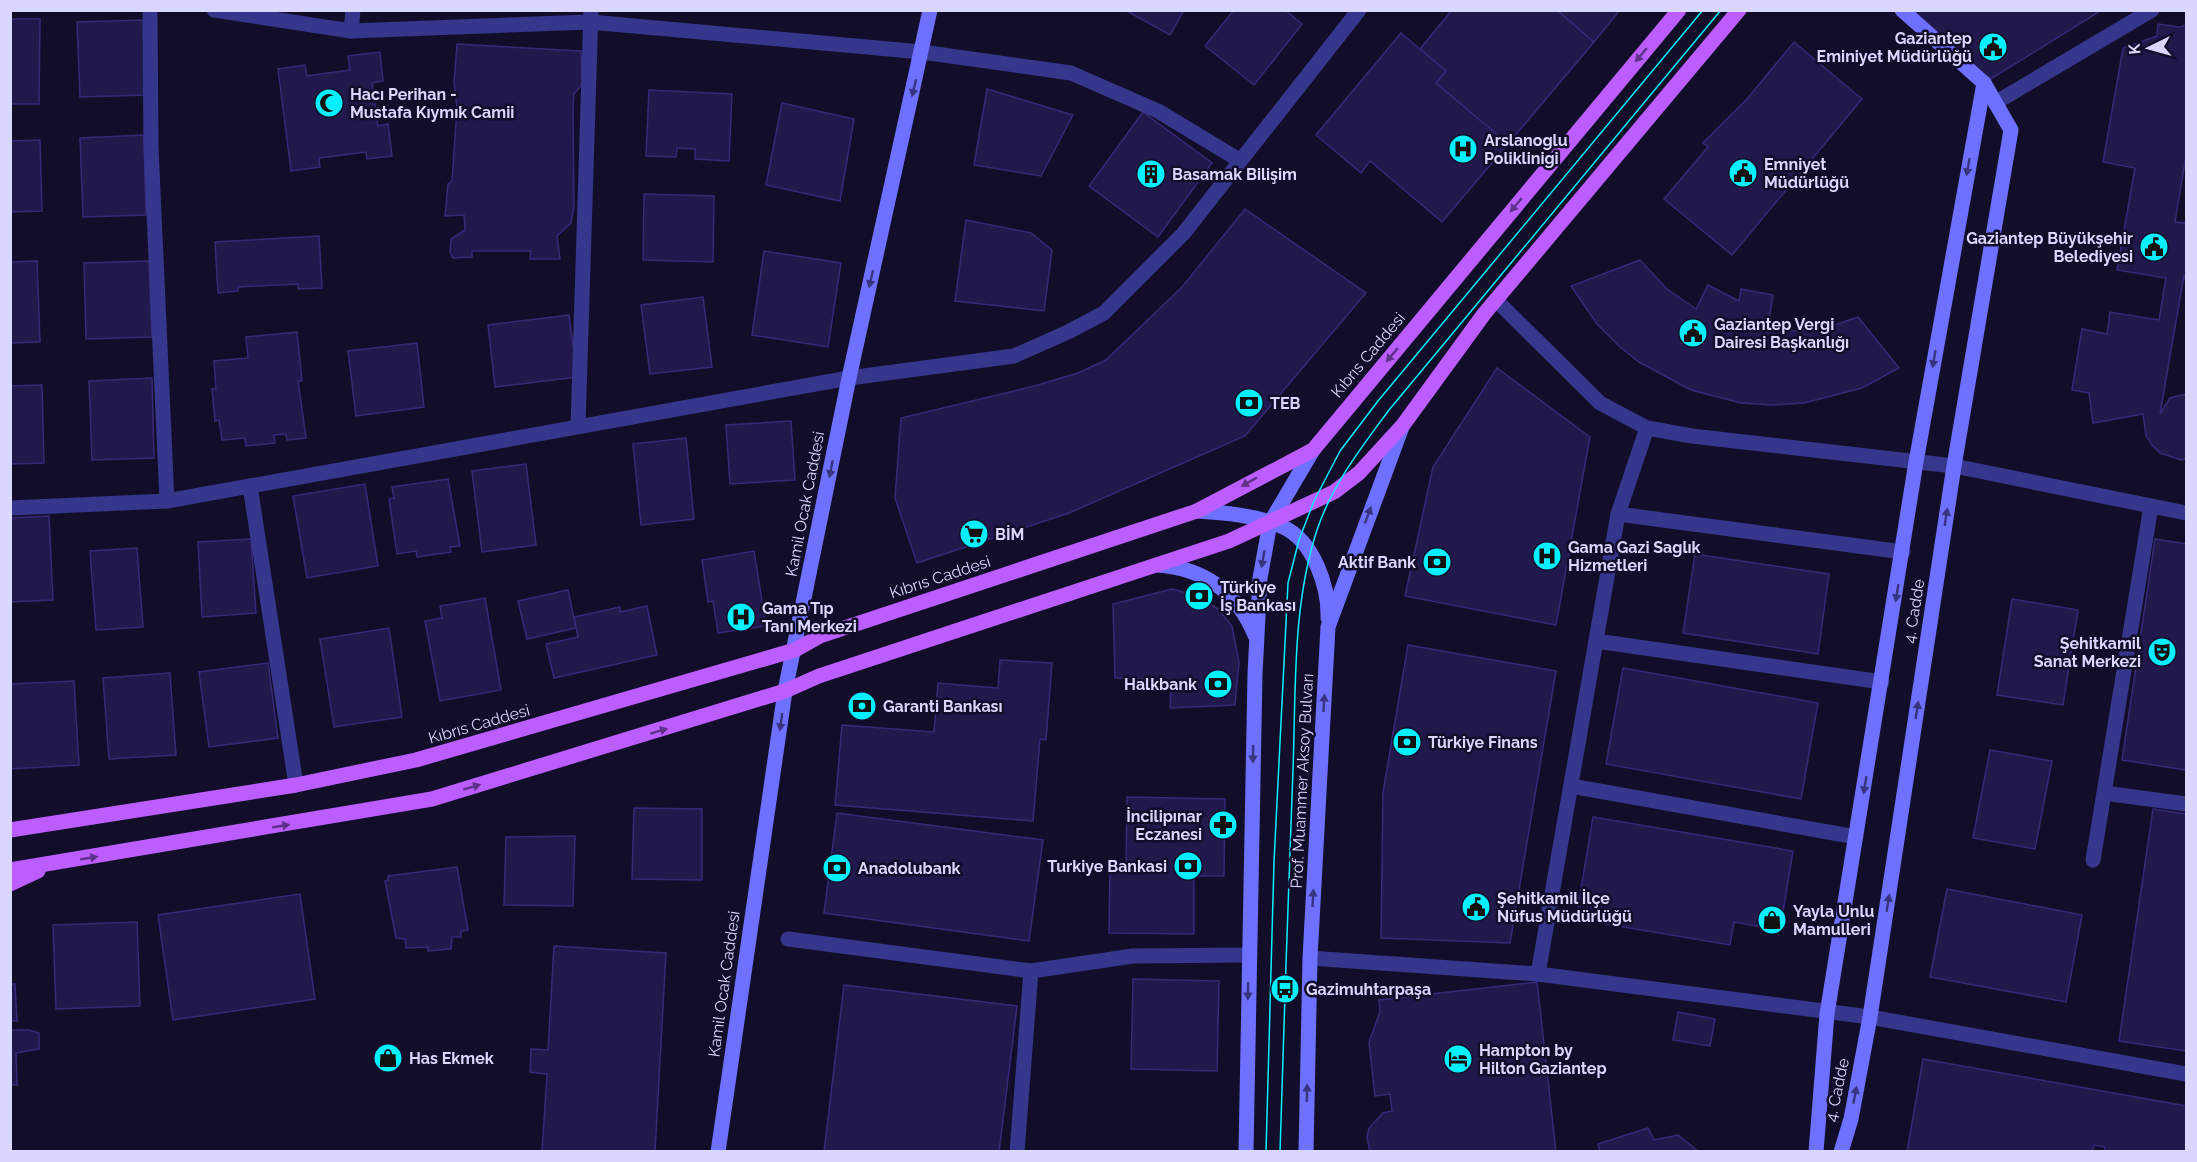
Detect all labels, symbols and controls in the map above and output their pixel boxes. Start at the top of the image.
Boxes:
north arrow [2119,18,2179,78]
place label: Gaziantep Eminiyet Müdürlüğü [1817,29,1972,66]
public building icon: Gaziantep Eminiyet Müdürlüğü [1977,31,2009,63]
text: K [2125,43,2144,55]
one-way arrow [1635,48,1648,63]
one-way arrow [909,79,918,98]
place label: Hacı Perihan - Mustafa Kıymık Camii [350,85,514,122]
mosque icon: Hacı Perihan - Mustafa Kıymık Camii [313,87,345,119]
place label: Arslanoglu Poliklinigi [1484,131,1568,168]
hospital icon: Arslanoglu Poliklinigi [1447,133,1479,165]
place label: Emniyet Müdürlüğü [1764,155,1849,192]
public building icon: Emniyet Müdürlüğü [1727,157,1759,189]
one-way arrow [1963,157,1972,176]
building icon: Basamak Bilişim [1135,158,1167,190]
place label: Basamak Bilişim [1172,165,1297,184]
one-way arrow [1510,197,1523,213]
place label: Gaziantep Büyükşehir Belediyesi [1966,229,2133,266]
public building icon: Gaziantep Büyükşehir Belediyesi [2138,231,2170,263]
one-way arrow [866,269,875,288]
street label: Kıbrıs Caddesi [1327,309,1409,401]
place label: Gaziantep Vergi Dairesi Başkanlığı [1714,315,1849,352]
public building icon: Gaziantep Vergi Dairesi Başkanlığı [1677,317,1709,349]
one-way arrow [1385,347,1398,363]
one-way arrow [1930,350,1939,369]
bank icon: TEB [1233,387,1265,419]
place label: TEB [1270,394,1301,413]
street label: Kamil Ocak Caddesi [782,430,828,578]
one-way arrow [825,460,835,479]
one-way arrow [1240,477,1257,487]
one-way arrow [1364,506,1374,524]
one-way arrow [1942,507,1951,526]
supermarket icon: BİM [958,518,990,550]
place label: BİM [995,524,1024,544]
place label: Gama Gazi Saglık Hizmetleri [1568,538,1701,575]
hospital icon: Gama Gazi Saglık Hizmetleri [1531,540,1563,572]
bank icon: Aktif Bank [1421,546,1453,578]
one-way arrow [1259,550,1268,569]
street label: Kıbrıs Caddesi [887,552,993,602]
place label: Aktif Bank [1338,553,1416,572]
street label: 4. Cadde [1900,577,1928,645]
place label: Türkiye İş Bankası [1220,578,1296,615]
bank icon: Türkiye İş Bankası [1183,580,1215,612]
one-way arrow [1892,583,1901,602]
place label: Gama Tıp Tanı Merkezi [762,599,857,636]
hospital icon: Gama Tıp Tanı Merkezi [725,601,757,633]
place label: Şehitkamil Sanat Merkezi [2034,634,2142,671]
theatre icon: Şehitkamil Sanat Merkezi [2146,636,2178,668]
bank icon: Halkbank [1202,668,1234,700]
street label: Prof. Muammer Aksoy Bulvarı [1287,673,1317,889]
place label: Halkbank [1124,675,1197,694]
bank icon: Garanti Bankası [846,690,878,722]
one-way arrow [1319,694,1329,713]
place label: Garanti Bankası [883,697,1003,716]
street label: Kıbrıs Caddesi [426,700,532,748]
one-way arrow [1912,700,1921,719]
one-way arrow [776,713,785,732]
one-way arrow [650,725,668,735]
bank icon: Türkiye Finans [1391,726,1423,758]
place label: Türkiye Finans [1428,733,1538,752]
one-way arrow [1248,744,1258,763]
one-way arrow [1860,776,1869,795]
one-way arrow [463,782,481,791]
place label: İncilipınar Eczanesi [1126,806,1202,844]
pharmacy icon: İncilipınar Eczanesi [1207,809,1239,841]
one-way arrow [272,822,291,831]
bank icon: Turkiye Bankasi [1172,850,1204,882]
bank icon: Anadolubank [821,852,853,884]
one-way arrow [80,853,99,862]
place label: Turkiye Bankasi [1047,857,1167,876]
place label: Anadolubank [858,859,961,878]
place label: Şehitkamil İlçe Nüfus Müdürlüğü [1497,888,1632,926]
one-way arrow [1309,889,1318,908]
public building icon: Şehitkamil İlçe Nüfus Müdürlüğü [1460,891,1492,923]
one-way arrow [1883,893,1892,912]
place label: Yayla Unlu Mamulleri [1793,902,1874,939]
shop icon: Yayla Unlu Mamulleri [1756,904,1788,936]
street label: Kamil Ocak Caddesi [704,910,744,1058]
bus stop icon: Gazimuhtarpaşa [1269,973,1301,1005]
place label: Gazimuhtarpaşa [1306,980,1431,999]
one-way arrow [1243,981,1253,1000]
place label: Hampton by Hilton Gaziantep [1479,1041,1607,1078]
shop icon: Has Ekmek [372,1042,404,1074]
hotel icon: Hampton by Hilton Gaziantep [1442,1043,1474,1075]
place label: Has Ekmek [409,1049,494,1068]
street label: 4. Cadde [1821,1056,1853,1124]
one-way arrow [1302,1084,1312,1103]
one-way arrow [1851,1085,1860,1104]

